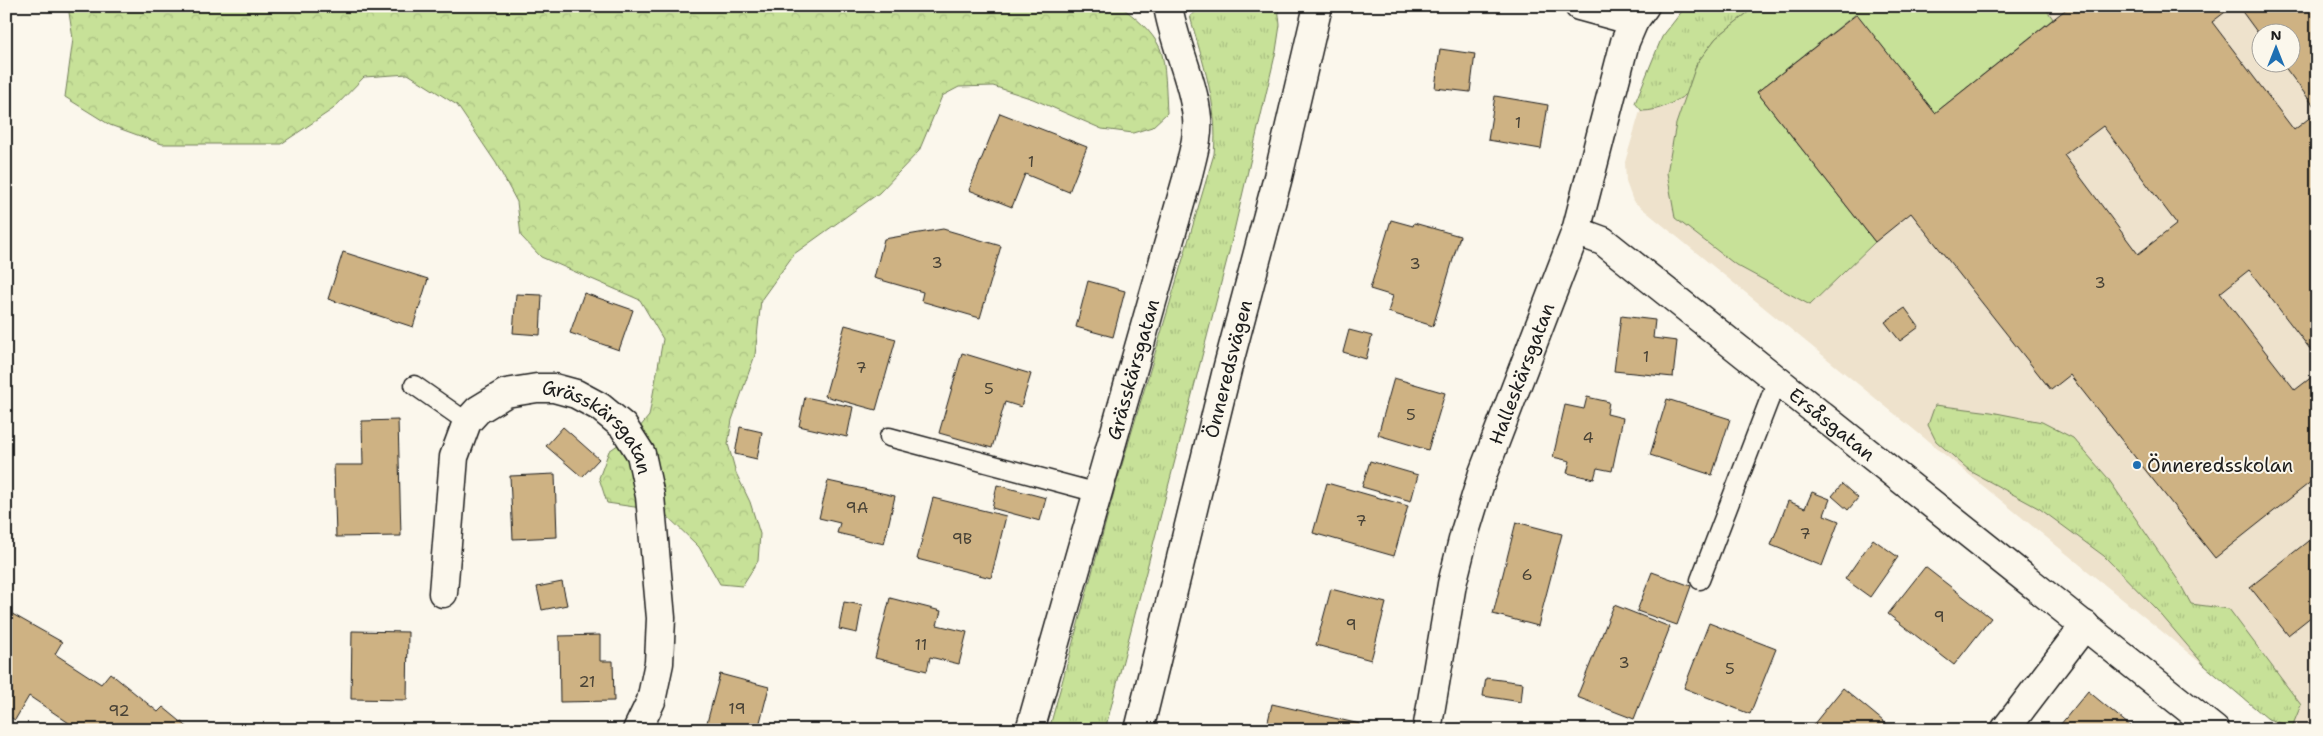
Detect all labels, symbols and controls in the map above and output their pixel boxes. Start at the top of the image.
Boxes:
north arrow [2250,22,2300,72]
text: N [2270,26,2282,44]
house number: 1 [1515,112,1521,133]
house number: 1 [1028,151,1034,172]
house number: 3 [931,252,943,273]
house number: 3 [1409,253,1421,274]
house number: 3 [2094,272,2106,293]
street label: Grässkärsgatan [1101,296,1165,443]
street label: Önneredsvägen [1199,297,1258,441]
street label: Halleskärsgatan [1483,299,1560,448]
house number: 1 [1643,346,1649,367]
house number: 7 [855,357,867,378]
street label: Grässkärsgatan [542,376,657,477]
house number: 5 [984,378,994,399]
street label: Ersåsgatan [1783,382,1880,467]
house number: 5 [1406,404,1416,425]
house number: 4 [1582,427,1594,448]
place label: Önneredsskolan [2147,453,2293,478]
marker: Önneredsskolan [2131,459,2143,471]
house number: 9A [846,497,868,518]
house number: 7 [1355,510,1367,531]
house number: 7 [1799,523,1811,544]
house number: 9B [952,528,972,549]
house number: 6 [1521,564,1533,585]
house number: 9 [1933,606,1945,627]
house number: 9 [1345,614,1357,635]
house number: 11 [915,634,927,655]
house number: 3 [1618,652,1630,673]
house number: 5 [1725,658,1735,679]
house number: 21 [578,671,596,692]
house number: 19 [728,698,746,719]
house number: 92 [108,700,130,721]

